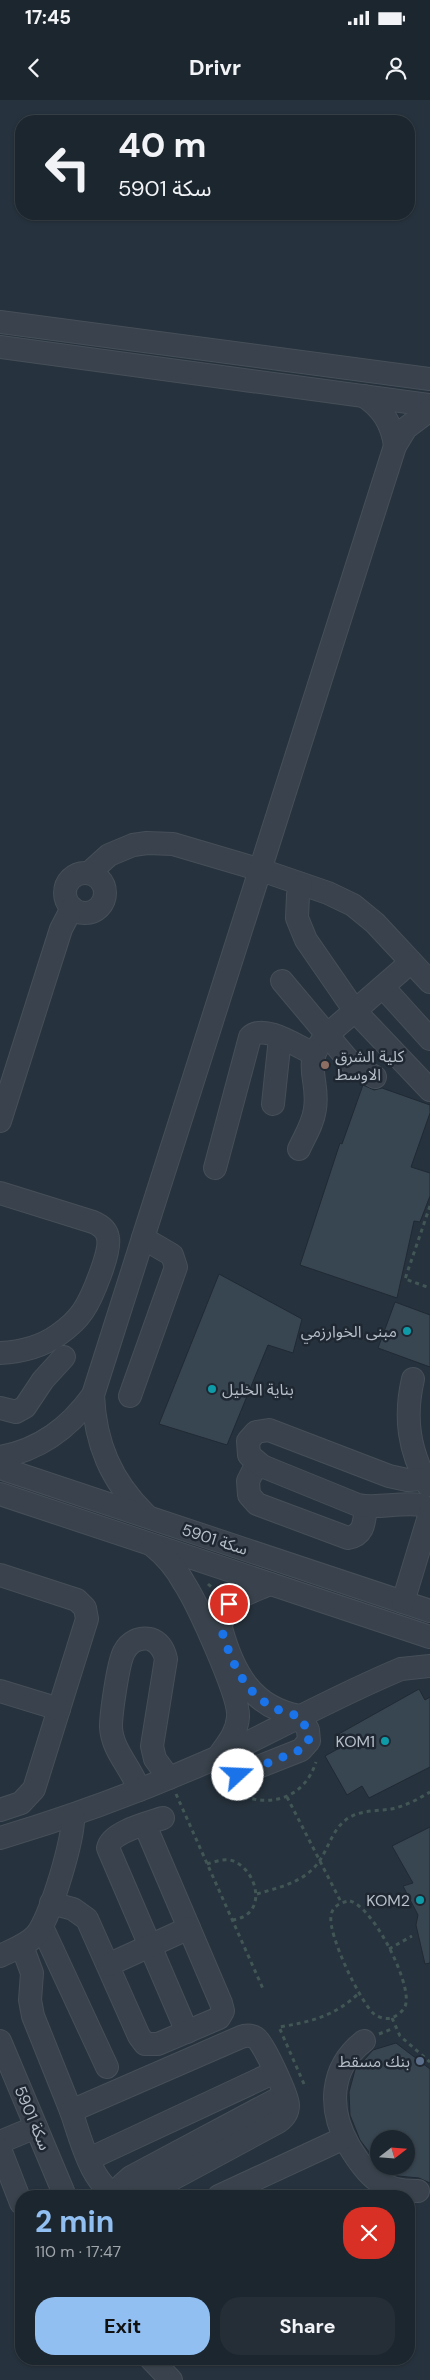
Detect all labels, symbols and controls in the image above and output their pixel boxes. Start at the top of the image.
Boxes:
text: 17:45 [25,5,71,30]
text: Drivr [189,53,241,82]
icon: back [20,54,48,82]
icon: person [382,54,410,82]
text: 40 m [118,122,207,168]
icon: left [35,135,100,200]
text: سكة 5901 [118,174,211,203]
place label: كلية الشرق الاوسط [335,1046,405,1085]
marker: كلية الشرق الاوسط [319,1059,331,1071]
place label: مبنى الخوارزمي [301,1321,397,1344]
marker: مبنى الخوارزمي [401,1325,413,1337]
place label: بناية الخليل [222,1379,294,1400]
marker: بناية الخليل [206,1383,218,1395]
street label: سكة 5901 [179,1519,250,1560]
pin [208,1583,250,1625]
icon: arrive [215,1590,243,1618]
place label: KOM1 [335,1731,375,1752]
marker: KOM1 [379,1735,391,1747]
position arrow [211,1748,263,1800]
place label: KOM2 [366,1890,410,1911]
marker: KOM2 [414,1894,426,1906]
place label: بنك مسقط [338,2051,410,2072]
marker: بنك مسقط [414,2055,426,2067]
street label: سكة 5901 [10,2083,55,2154]
north arrow [370,2130,415,2175]
map controls [370,2130,415,2175]
text: 2 min [35,2202,114,2241]
button: close [343,2207,395,2259]
text: 110 m · 17:47 [35,2241,121,2262]
button: Exit [35,2297,210,2355]
button: Share [220,2297,395,2355]

